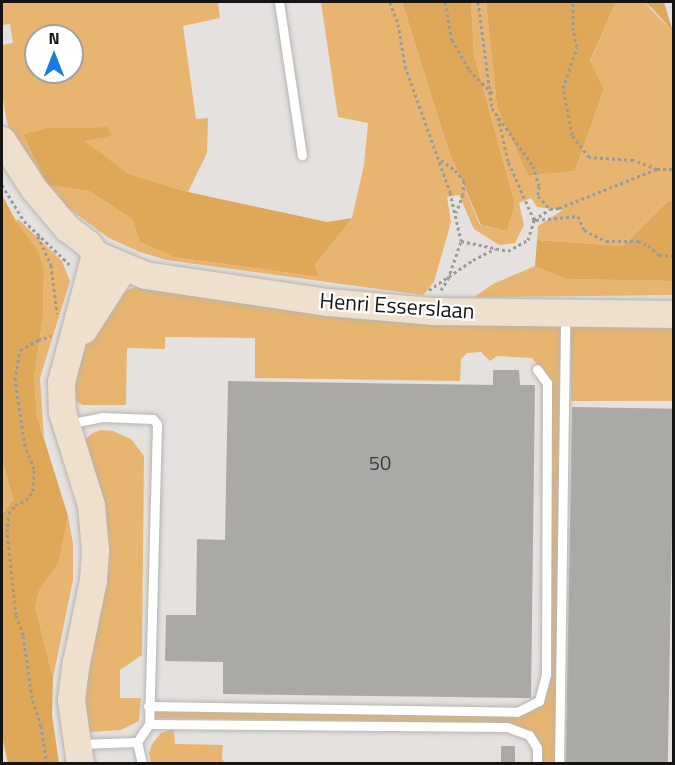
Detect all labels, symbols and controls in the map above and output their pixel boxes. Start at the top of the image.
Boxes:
north arrow [24,24,84,84]
text: N [48,26,60,50]
street label: Henri Esserslaan [319,287,475,325]
house number: 50 [369,450,391,474]

